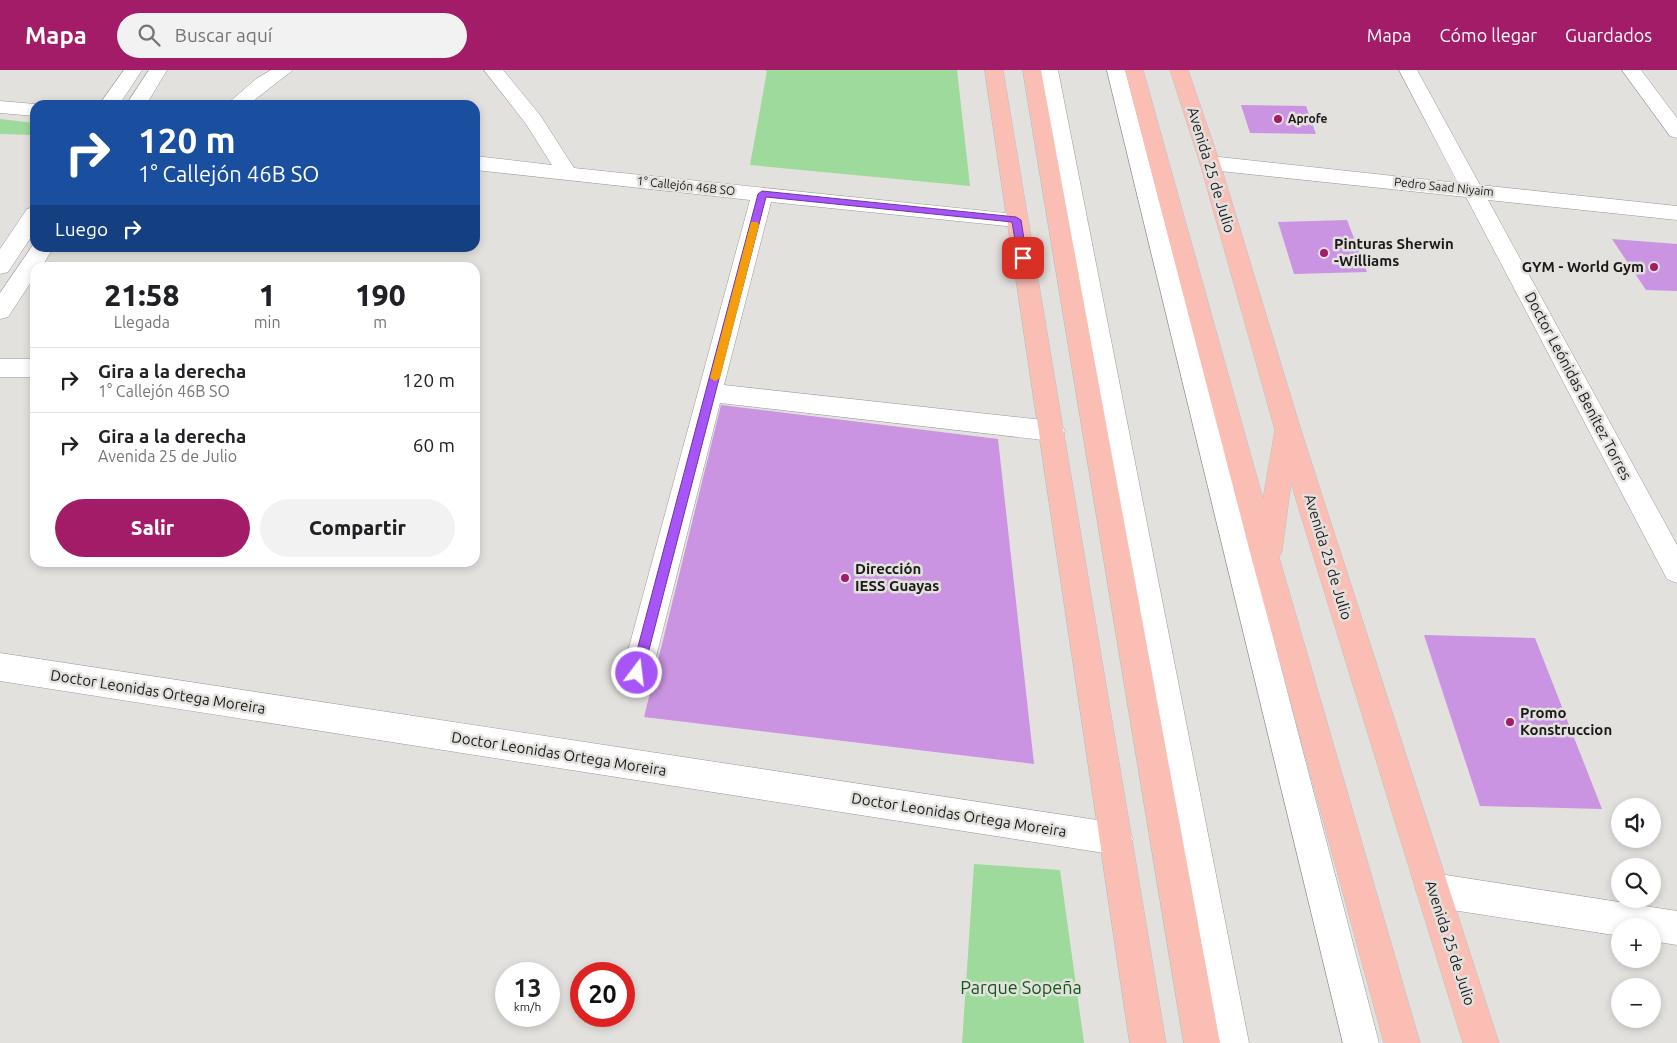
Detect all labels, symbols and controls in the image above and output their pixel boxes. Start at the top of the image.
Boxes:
search box [117,13,467,58]
icon: search [135,21,163,49]
text: Mapa [25,22,87,49]
text: Buscar aquí [175,24,272,46]
text: Mapa [1367,25,1412,45]
text: Cómo llegar [1440,25,1537,45]
text: Guardados [1565,25,1652,45]
street label: Avenida 25 de Julio [1184,105,1239,235]
place label: Aprofe [1288,112,1328,125]
marker: Aprofe [1272,113,1284,125]
icon: right [55,120,120,185]
text: 120 m [138,120,236,160]
text: 1° Callejón 46B SO [138,161,319,186]
street label: 1° Callejón 46B SO [636,174,736,197]
street label: Pedro Saad Niyaim [1394,175,1494,198]
icon: right [118,215,146,243]
text: Luego [55,218,108,240]
place label: Pinturas Sherwin -Williams [1334,235,1454,269]
pin [1002,237,1044,279]
icon: arrive [1009,244,1037,272]
marker: Pinturas Sherwin -Williams [1318,247,1330,259]
place label: GYM - World Gym [1522,258,1644,275]
marker: GYM - World Gym [1648,261,1660,273]
text: 21:58 [104,278,179,312]
text: 1 [259,278,276,312]
text: 190 [355,278,406,312]
street label: Doctor Leónidas Benítez Torres [1522,289,1635,483]
text: Llegada [114,313,170,331]
text: min [254,313,281,331]
text: m [373,313,387,331]
text: Gira a la derecha [98,360,246,382]
icon: right [55,366,83,394]
text: 120 m [402,369,455,391]
text: 1° Callejón 46B SO [98,382,230,400]
text: Gira a la derecha [98,425,246,447]
icon: right [55,431,83,459]
text: 60 m [413,434,455,456]
text: Avenida 25 de Julio [98,447,237,465]
street label: Avenida 25 de Julio [1301,492,1356,622]
button: Salir [55,499,250,557]
button: Compartir [260,499,455,557]
place label: Dirección IESS Guayas [855,560,939,594]
marker: Dirección IESS Guayas [839,572,851,584]
position arrow [610,646,662,698]
street label: Doctor Leonidas Ortega Moreira [49,666,267,717]
place label: Promo Konstruccion [1520,704,1612,738]
marker: Promo Konstruccion [1504,716,1516,728]
street label: Doctor Leonidas Ortega Moreira [450,728,668,779]
street label: Doctor Leonidas Ortega Moreira [850,789,1068,840]
map controls [1611,798,1661,1028]
button: sound [1611,798,1661,848]
button: search [1611,858,1661,908]
street label: Avenida 25 de Julio [1422,878,1479,1007]
button: + [1611,918,1661,968]
speed limit sign: 20 [570,962,635,1027]
text: 13 [513,974,542,1002]
park label: Parque Sopeña [960,977,1082,997]
button: − [1611,978,1661,1028]
text: km/h [514,1000,541,1013]

